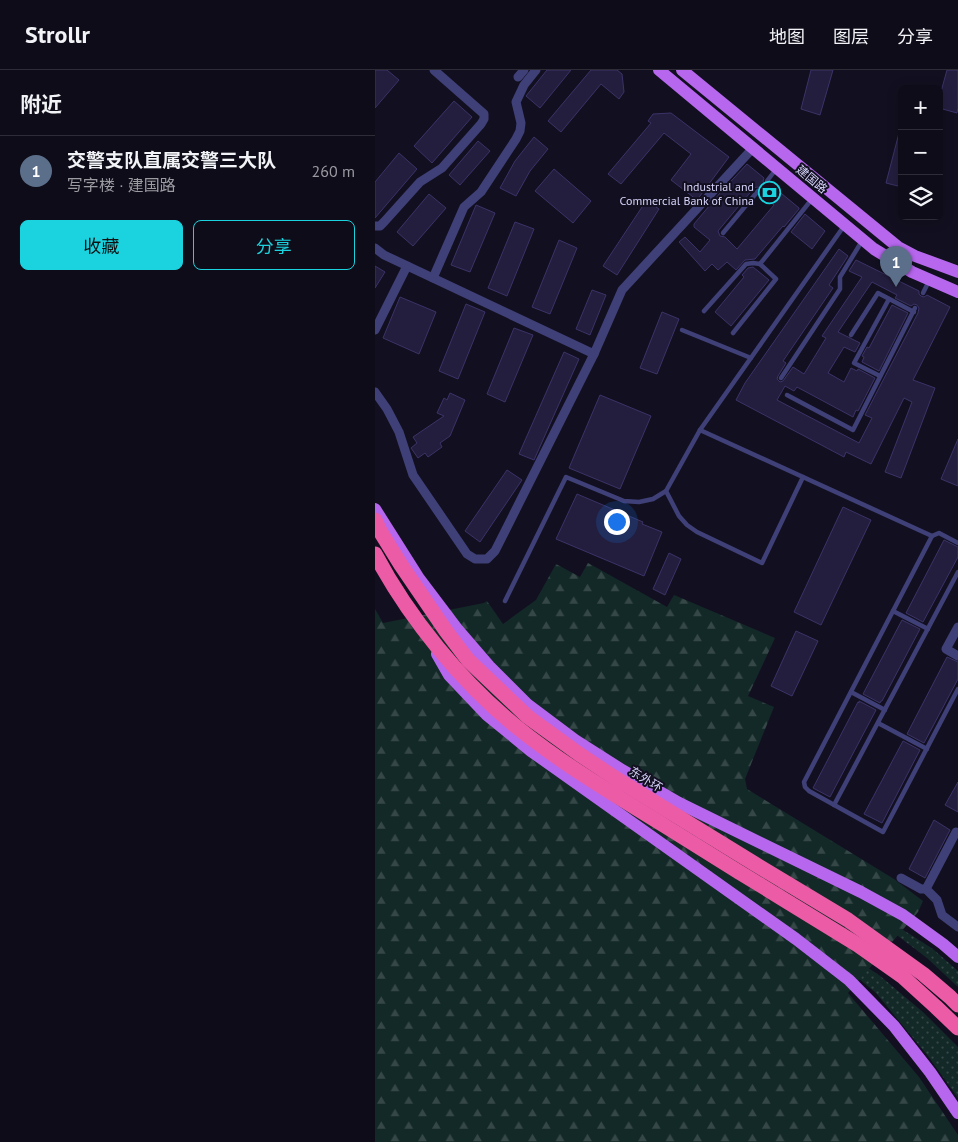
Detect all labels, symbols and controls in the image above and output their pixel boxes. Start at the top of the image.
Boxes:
text: Strollr [25,19,90,50]
text: 地图 [769,25,805,48]
text: 图层 [833,25,869,48]
text: 分享 [897,25,933,48]
map controls [898,85,943,220]
button: + [898,85,943,130]
text: 附近 [20,91,62,118]
button: − [898,130,943,175]
text: 交警支队直属交警三大队 [67,148,276,172]
text: 1 [31,161,41,181]
text: 260 m [312,161,355,181]
street label: 建国路 [793,162,831,196]
text: 写字楼 · 建国路 [67,175,176,195]
button: layers [898,175,943,220]
place label: Industrial and Commercial Bank of China [620,179,754,208]
bank icon: Industrial and Commercial Bank of China [758,181,782,205]
button: 收藏 [20,220,183,270]
button: 分享 [193,220,355,270]
pin: 1 [880,246,912,287]
your location [604,509,630,535]
street label: 东外环 [627,763,665,795]

